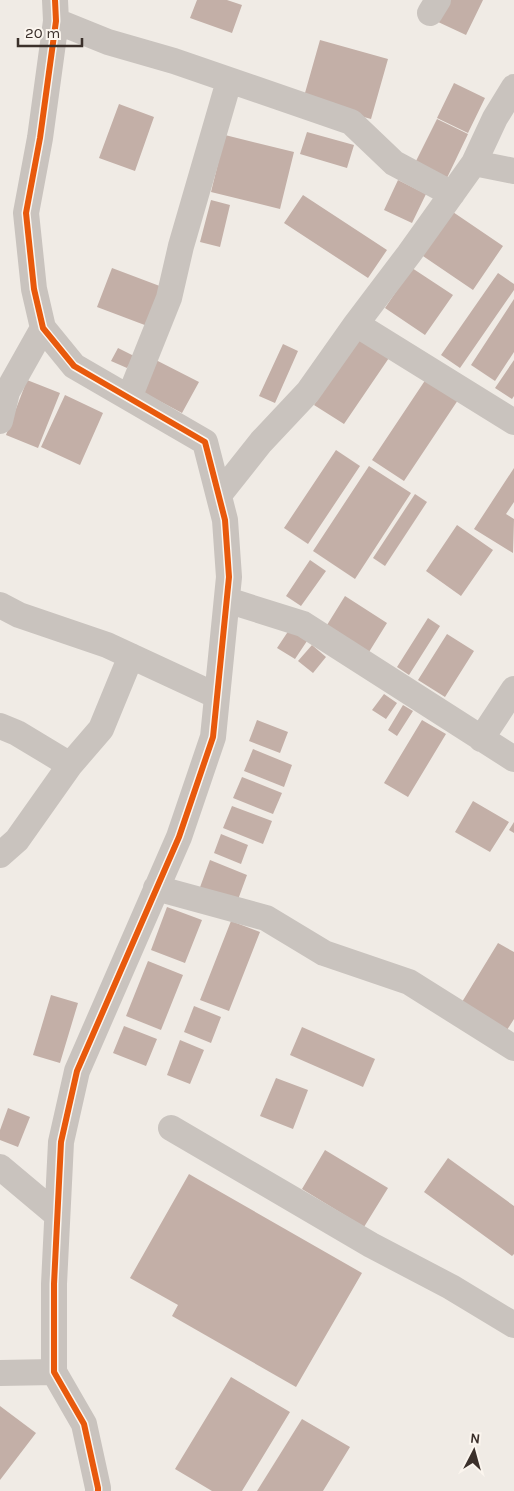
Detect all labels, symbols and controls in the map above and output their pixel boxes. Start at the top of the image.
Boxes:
scale bar [18,15,81,47]
text: 20 m [25,24,60,42]
north arrow [449,1426,499,1476]
text: N [469,1430,481,1448]

